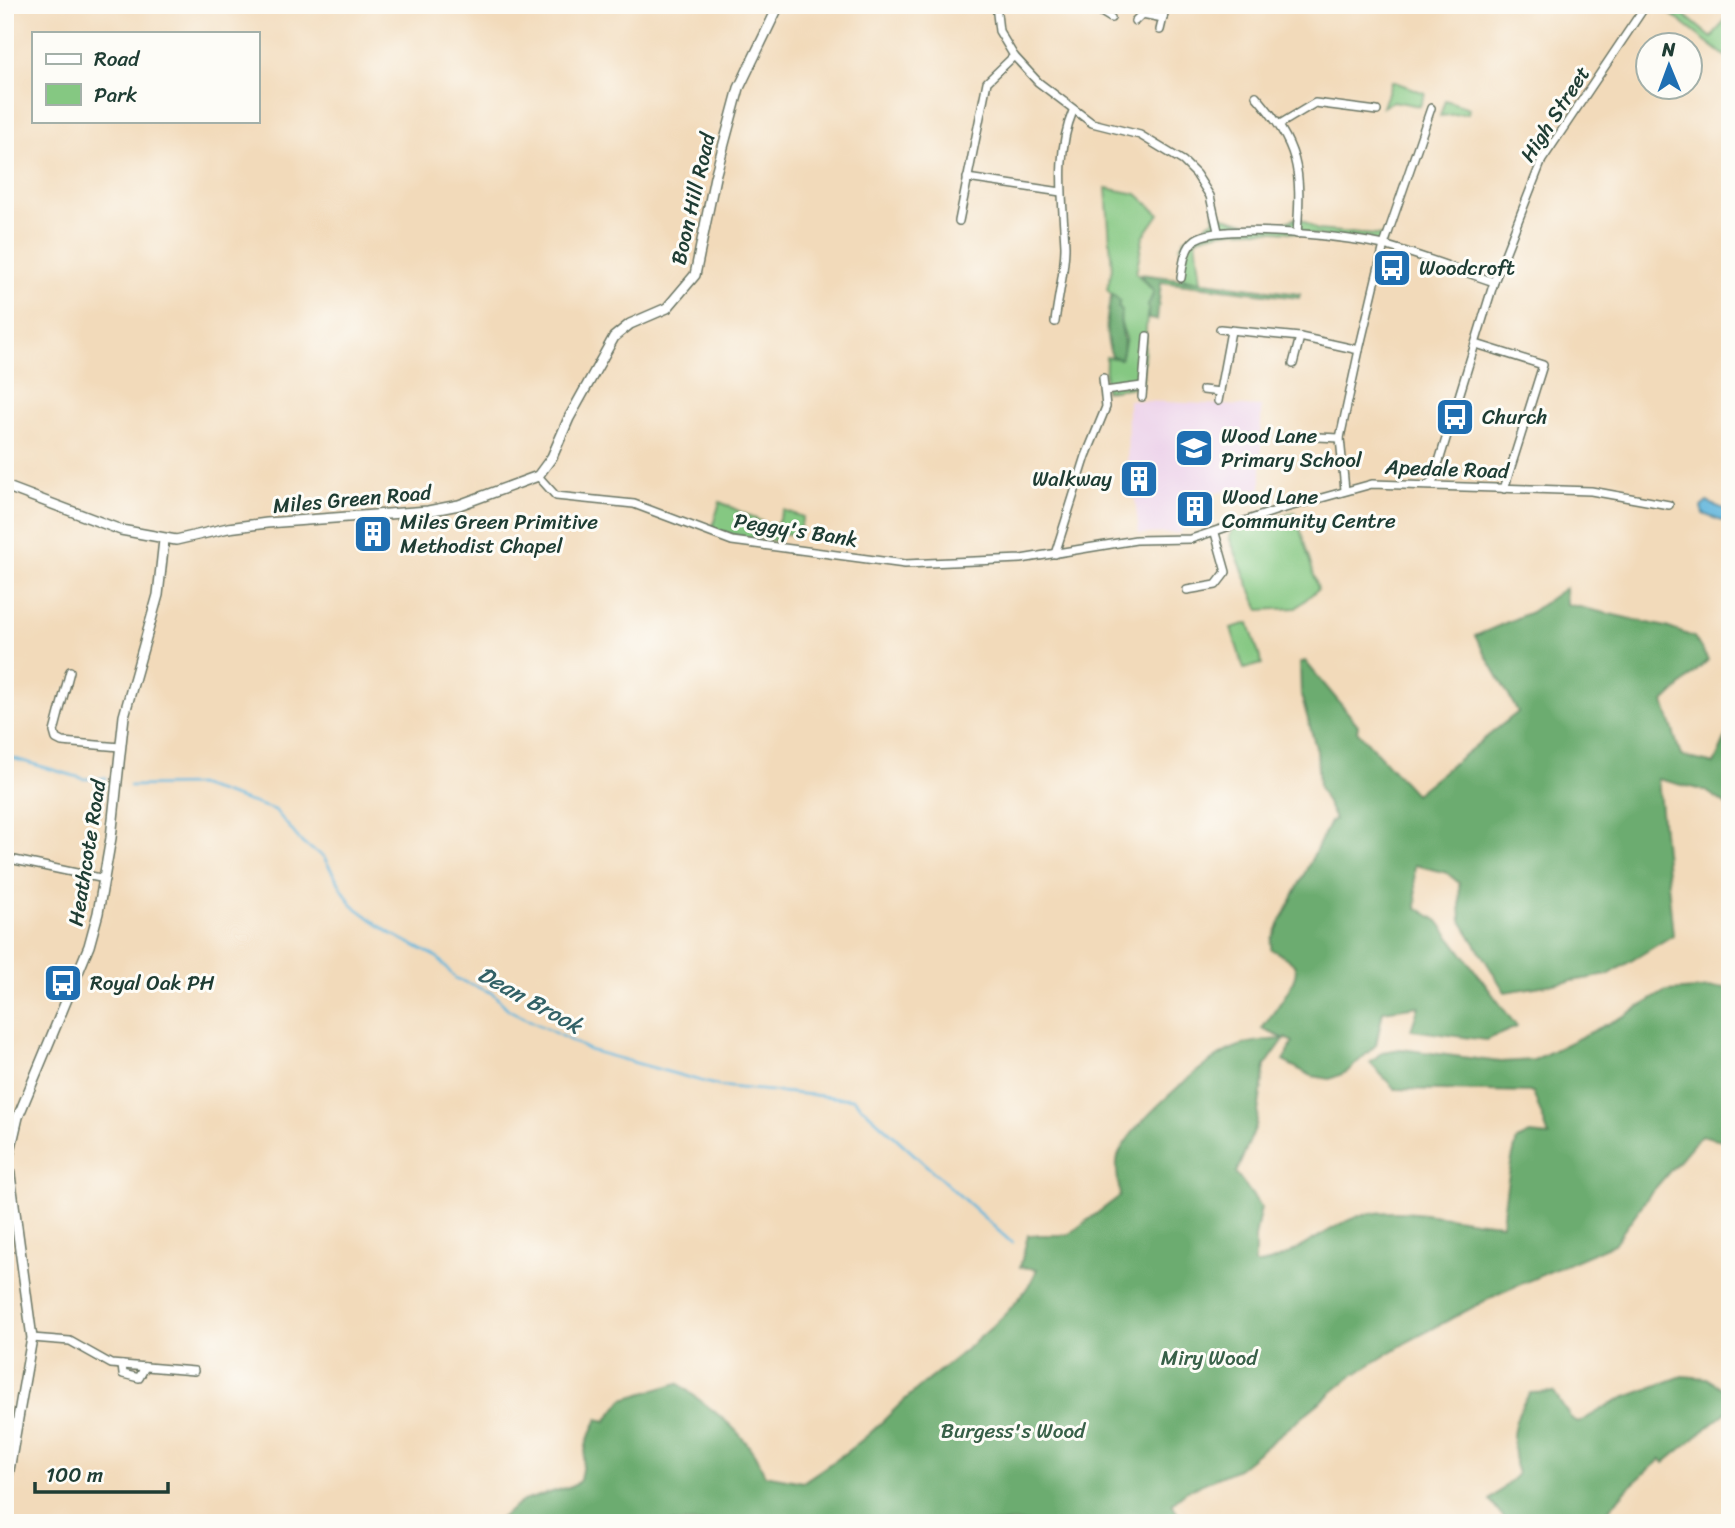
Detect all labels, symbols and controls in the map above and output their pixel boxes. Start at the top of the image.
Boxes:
legend [32,32,259,122]
north arrow [1634,32,1704,102]
text: N [1661,33,1676,66]
text: Road [94,40,141,78]
street label: High Street [1509,58,1601,170]
text: Park [94,76,137,114]
street label: Boon Hill Road [659,127,727,269]
bus stop icon: Woodcroft [1371,247,1413,289]
place label: Woodcroft [1419,249,1515,287]
bus stop icon: Church [1434,396,1476,438]
place label: Church [1482,398,1547,436]
place label: Wood Lane Primary School [1221,417,1363,479]
school or university icon: Wood Lane Primary School [1173,427,1215,469]
street label: Apedale Road [1383,448,1511,490]
building icon: Walkway [1118,458,1160,500]
place label: Walkway [1032,460,1112,498]
street label: Miles Green Road [271,473,435,525]
place label: Wood Lane Community Centre [1222,478,1396,540]
building icon: Wood Lane Community Centre [1174,488,1216,530]
street label: Peggy's Bank [731,501,861,559]
place label: Miles Green Primitive Methodist Chapel [400,503,598,565]
building icon: Miles Green Primitive Methodist Chapel [352,513,394,555]
street label: Heathcote Road [57,775,118,929]
water label: Dean Brook [470,954,592,1047]
bus stop icon: Royal Oak PH [42,962,84,1004]
place label: Royal Oak PH [90,964,215,1002]
park label: Miry Wood [1161,1339,1259,1377]
park label: Burgess's Wood [941,1412,1087,1450]
scale bar [35,1451,168,1495]
text: 100 m [46,1456,103,1494]

